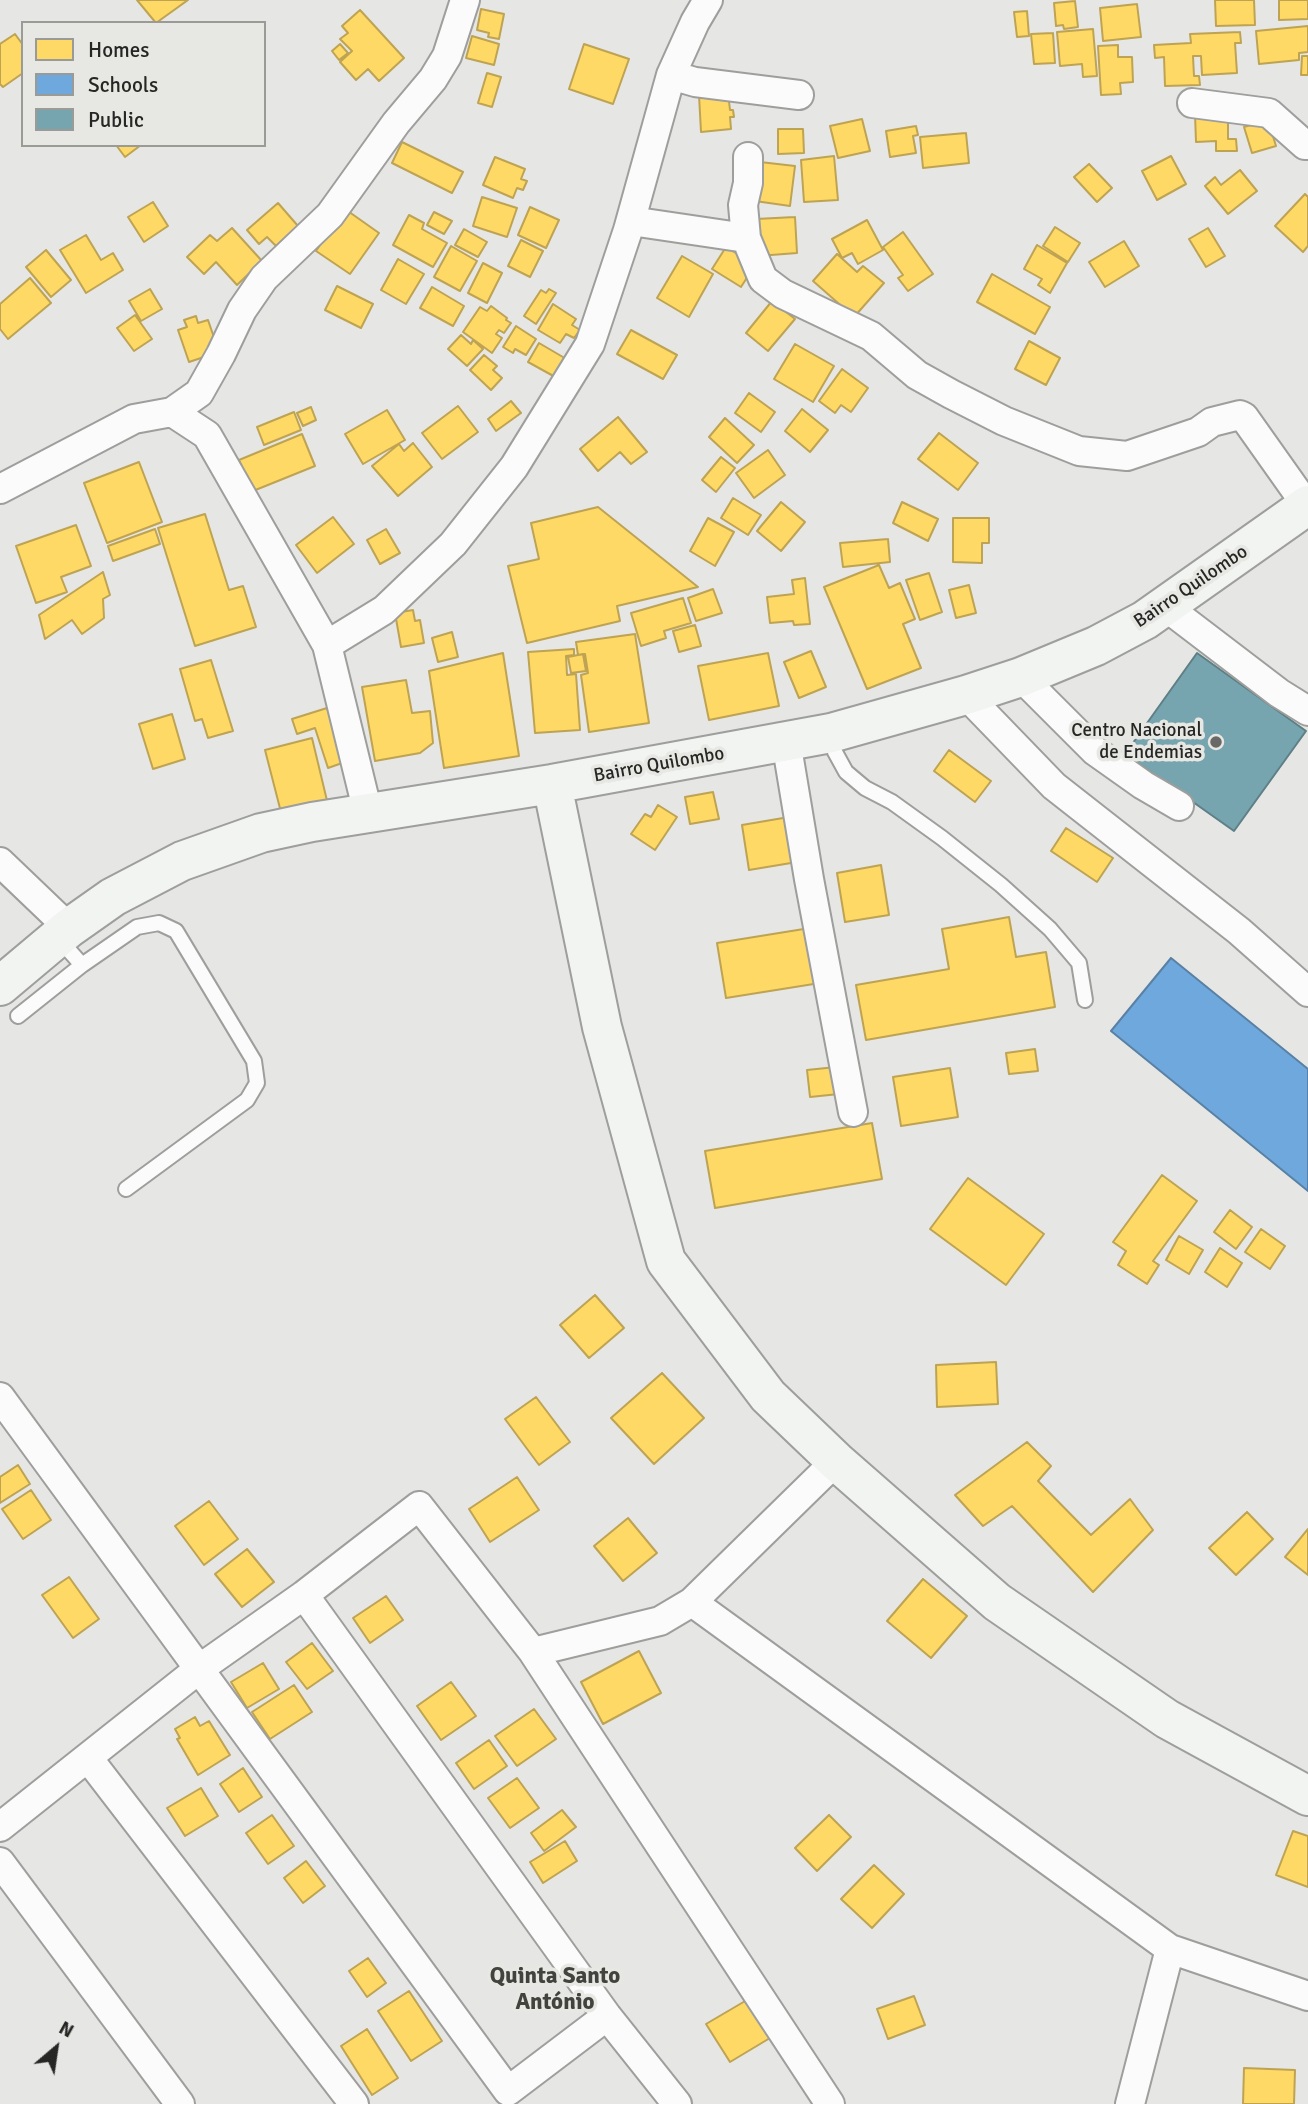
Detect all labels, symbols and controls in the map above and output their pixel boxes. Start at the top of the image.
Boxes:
legend [21,21,266,147]
text: Homes [88,37,150,63]
text: Schools [88,72,158,98]
text: Public [88,107,144,133]
street label: Bairro Quilombo [1130,541,1252,633]
place label: Centro Nacional de Endemias [1071,720,1202,764]
marker: Centro Nacional de Endemias [1208,734,1224,750]
street label: Bairro Quilombo [592,742,726,788]
district label: Quinta Santo António [490,1963,620,2017]
north arrow [21,2013,91,2083]
text: N [55,2016,78,2043]

